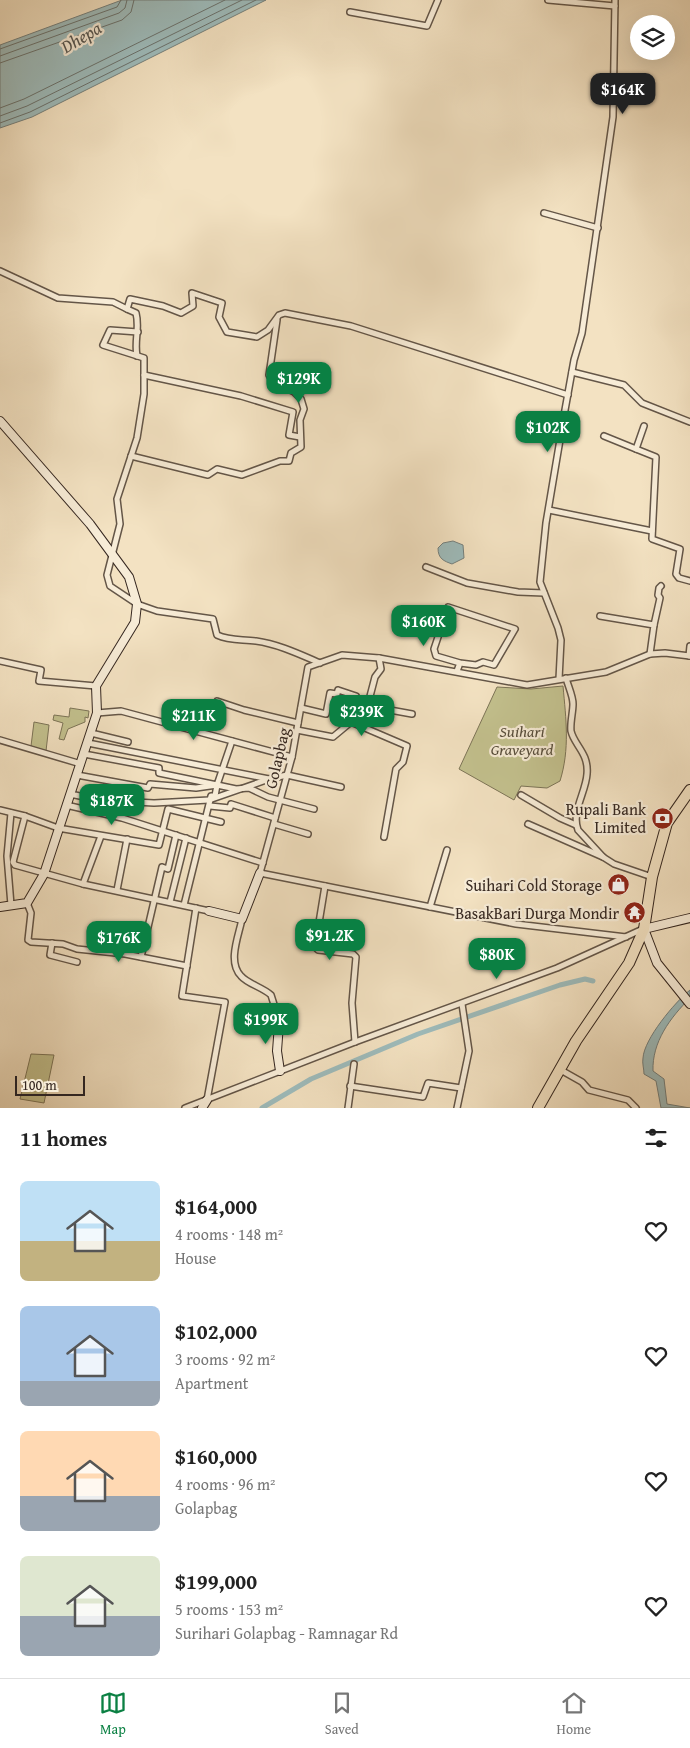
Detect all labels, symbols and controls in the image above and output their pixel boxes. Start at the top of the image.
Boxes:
water label: Dhepa [55,14,107,60]
map controls [630,15,675,60]
button: layers [630,15,675,60]
pin: $164K [588,72,658,115]
text: $164K [601,77,645,101]
pin: $129K [264,362,334,404]
text: $129K [277,366,321,390]
pin: $102K [513,410,583,453]
text: $102K [526,415,570,439]
pin: $160K [389,604,459,647]
text: $160K [402,609,446,633]
pin: $239K [327,694,397,737]
pin: $211K [159,698,229,741]
text: $239K [340,699,384,723]
text: $211K [172,703,216,727]
park label: Suihari Graveyard [491,719,554,761]
street label: Golapbag [258,725,296,791]
pin: $187K [77,784,147,826]
text: $187K [90,788,134,812]
place label: Rupali Bank Limited [566,797,647,839]
bank icon: Rupali Bank Limited [650,806,674,830]
place label: Suihari Cold Storage [465,873,602,897]
shop icon: Suihari Cold Storage [606,873,630,897]
place label: BasakBari Durga Mondir [455,901,619,925]
temple icon: BasakBari Durga Mondir [623,901,647,925]
pin: $91.2K [289,918,371,961]
pin: $176K [84,920,154,963]
text: $91.2K [306,923,354,947]
text: $176K [97,925,141,949]
pin: $80K [467,938,527,980]
text: $80K [480,942,514,966]
pin: $199K [231,1002,301,1045]
text: $199K [244,1007,288,1031]
scale bar [15,1073,85,1096]
text: 100 m [22,1075,57,1095]
text: 11 homes [20,1123,107,1154]
icon: filters [642,1124,670,1152]
text: $164,000 [175,1191,257,1222]
icon: home [60,1201,120,1261]
icon: heart [642,1217,670,1245]
text: 4 rooms · 148 m² [175,1222,283,1246]
text: House [175,1246,216,1270]
text: $102,000 [175,1316,257,1347]
icon: home [60,1326,120,1386]
icon: heart [642,1342,670,1370]
text: 3 rooms · 92 m² [175,1347,275,1371]
text: Apartment [175,1371,248,1395]
text: $160,000 [175,1441,257,1472]
icon: home [60,1451,120,1511]
icon: heart [642,1467,670,1495]
text: 4 rooms · 96 m² [175,1472,275,1496]
text: Golapbag [175,1496,237,1520]
text: $199,000 [175,1566,257,1597]
icon: home [60,1576,120,1636]
icon: heart [642,1592,670,1620]
text: 5 rooms · 153 m² [175,1597,283,1621]
text: Surihari Golapbag - Ramnagar Rd [175,1621,398,1645]
tab: Map [99,1689,127,1739]
tab: Saved [325,1689,359,1739]
tab: Home [557,1689,591,1739]

